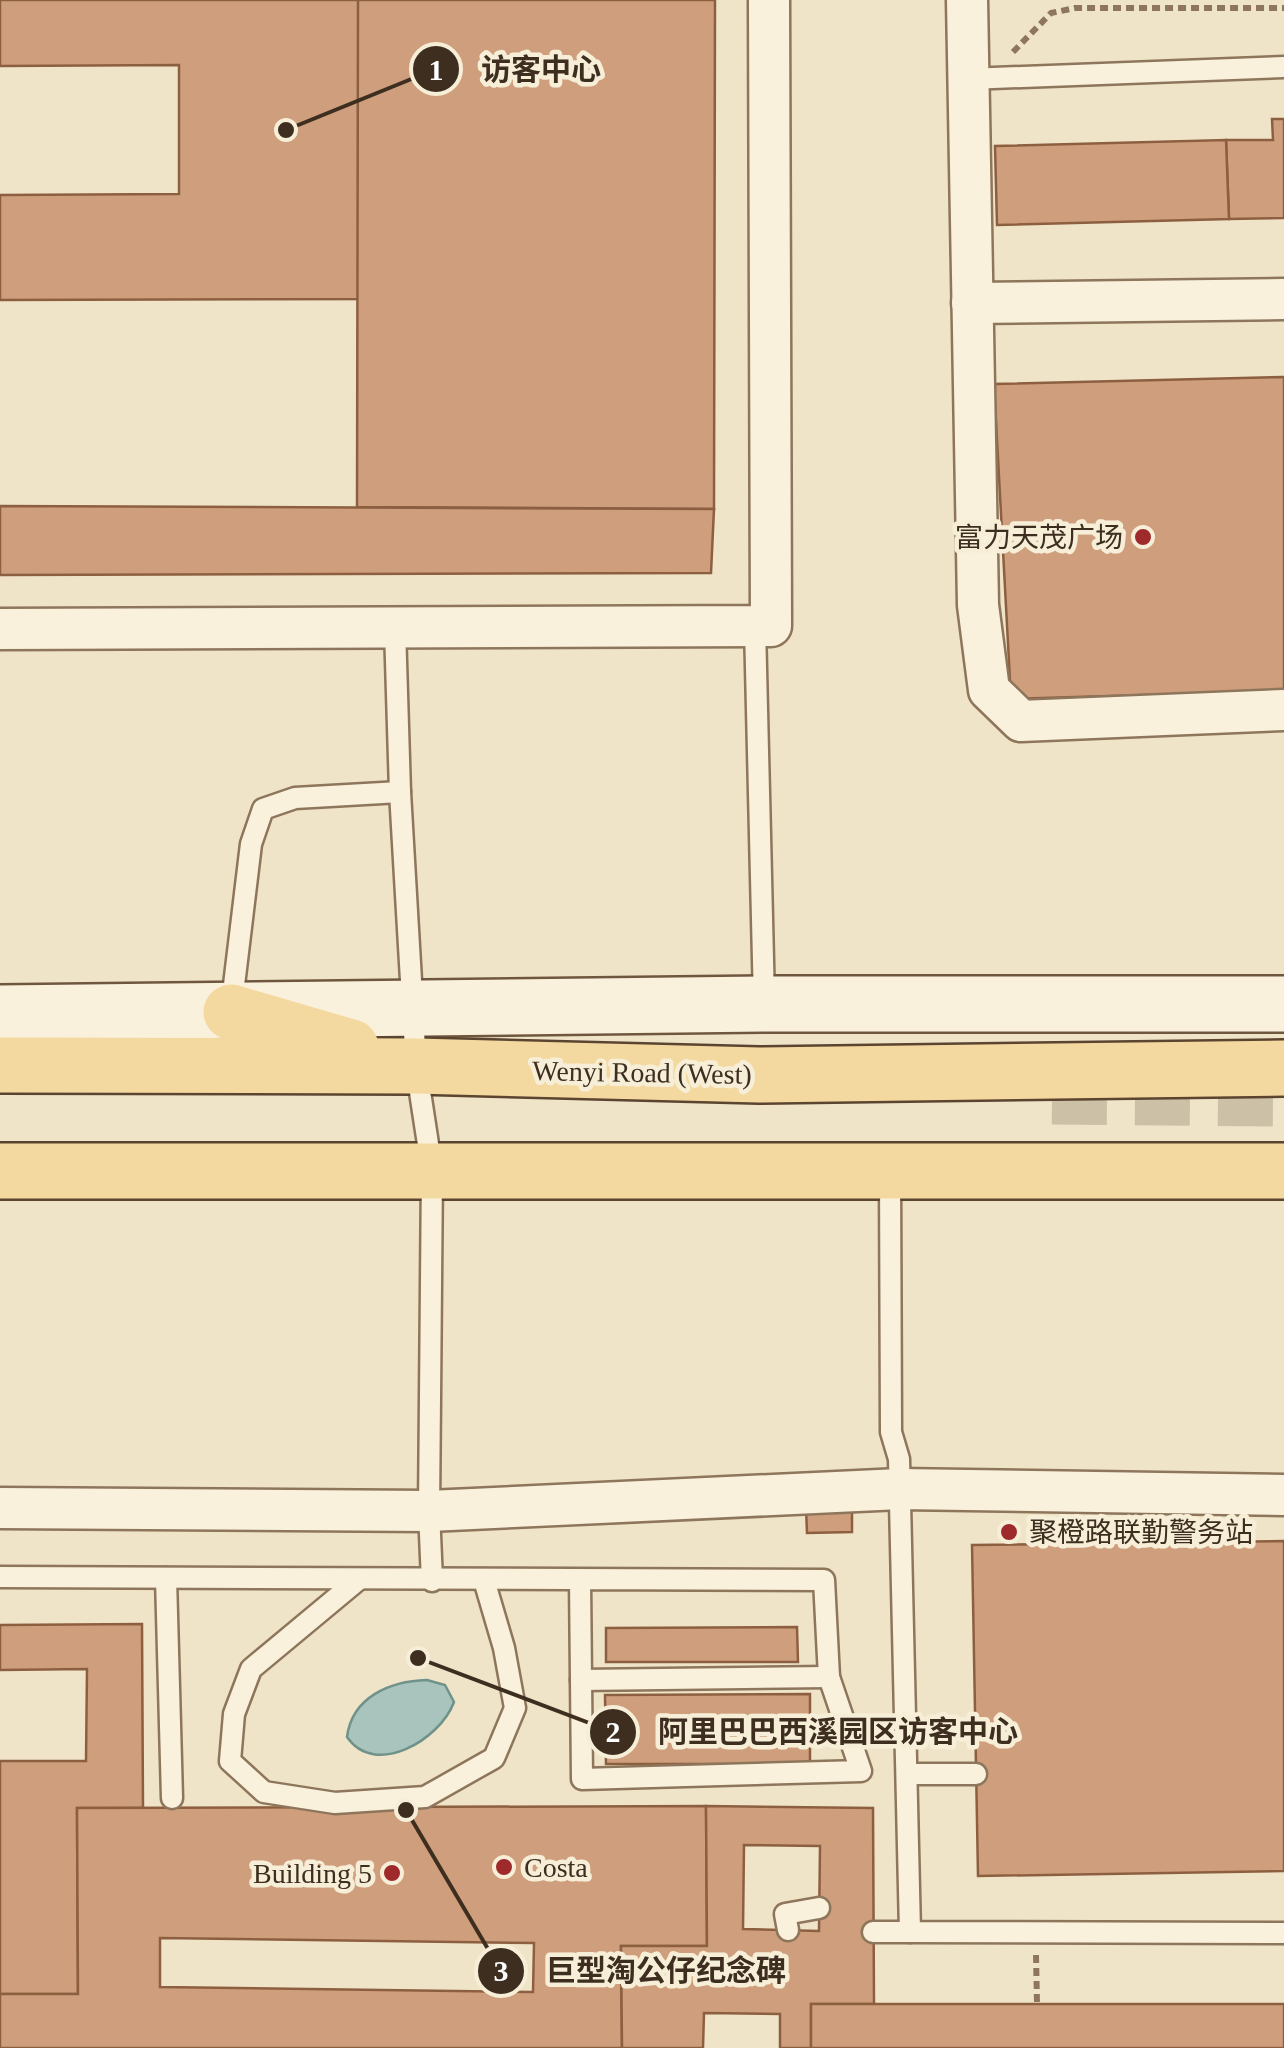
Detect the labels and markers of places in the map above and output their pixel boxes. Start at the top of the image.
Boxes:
callout: 访客中心 [411,39,621,99]
place label: 富力天茂广场 [955,522,1123,553]
marker: 富力天茂广场 [1132,526,1154,548]
place label: 聚橙路联勤警务站 [1029,1517,1253,1548]
marker: 聚橙路联勤警务站 [998,1521,1020,1543]
callout: 阿里巴巴西溪园区访客中心 [588,1702,1038,1762]
place label: Costa [524,1852,588,1883]
marker: Costa [493,1856,515,1878]
place label: Building 5 [253,1858,372,1889]
marker: Building 5 [381,1862,403,1884]
callout: 巨型淘公仔纪念碑 [476,1941,806,2001]

